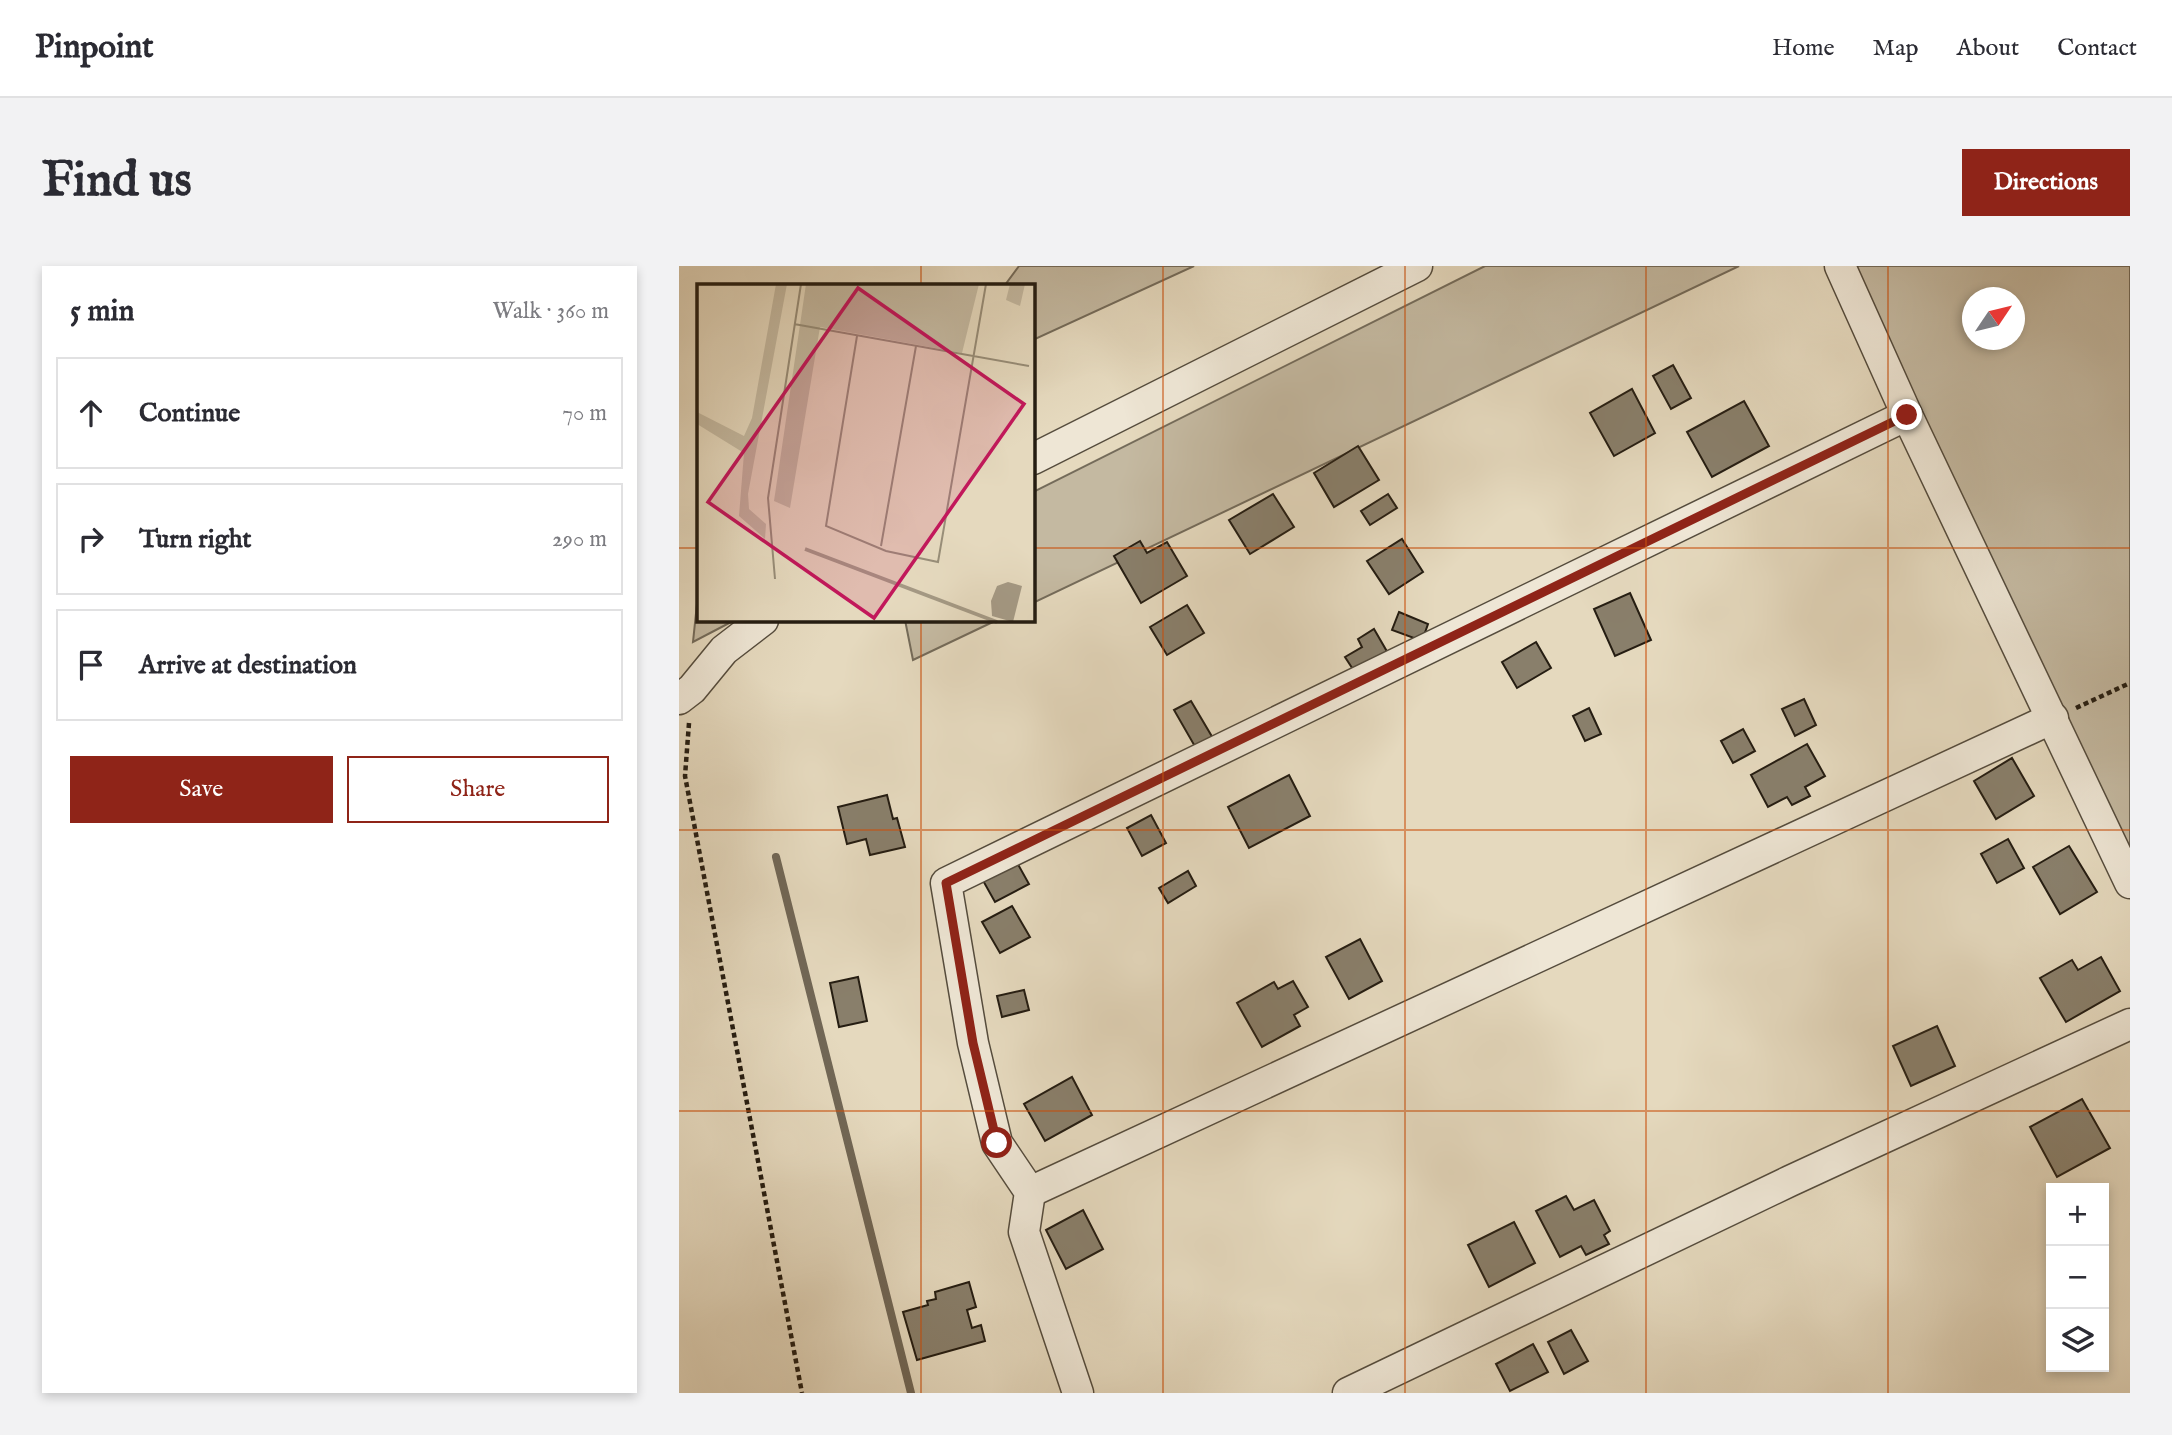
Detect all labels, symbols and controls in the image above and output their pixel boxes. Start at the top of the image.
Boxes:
text: Pinpoint [35,27,154,69]
text: Home [1772,33,1835,64]
text: Map [1873,33,1919,64]
text: About [1957,33,2019,64]
text: Contact [2057,33,2137,64]
button: Directions [1962,149,2130,216]
text: Find us [42,151,192,213]
inset map [697,284,1034,621]
north arrow [1962,287,2025,350]
text: 5 min [70,293,135,331]
text: Walk · 360 m [492,297,609,326]
icon: ahead [72,394,110,432]
text: Continue [139,397,240,430]
text: 70 m [562,399,607,428]
route end [1891,399,1922,430]
icon: right [72,520,110,558]
text: Turn right [139,523,252,556]
text: 290 m [552,525,607,554]
icon: arrive [72,646,110,684]
text: Arrive at destination [139,649,357,682]
button: Save [70,756,333,823]
button: Share [347,756,609,823]
route start [981,1127,1012,1158]
map controls [2046,1183,2109,1372]
button: + [2046,1183,2109,1246]
button: − [2046,1246,2109,1309]
button: layers [2046,1309,2109,1372]

